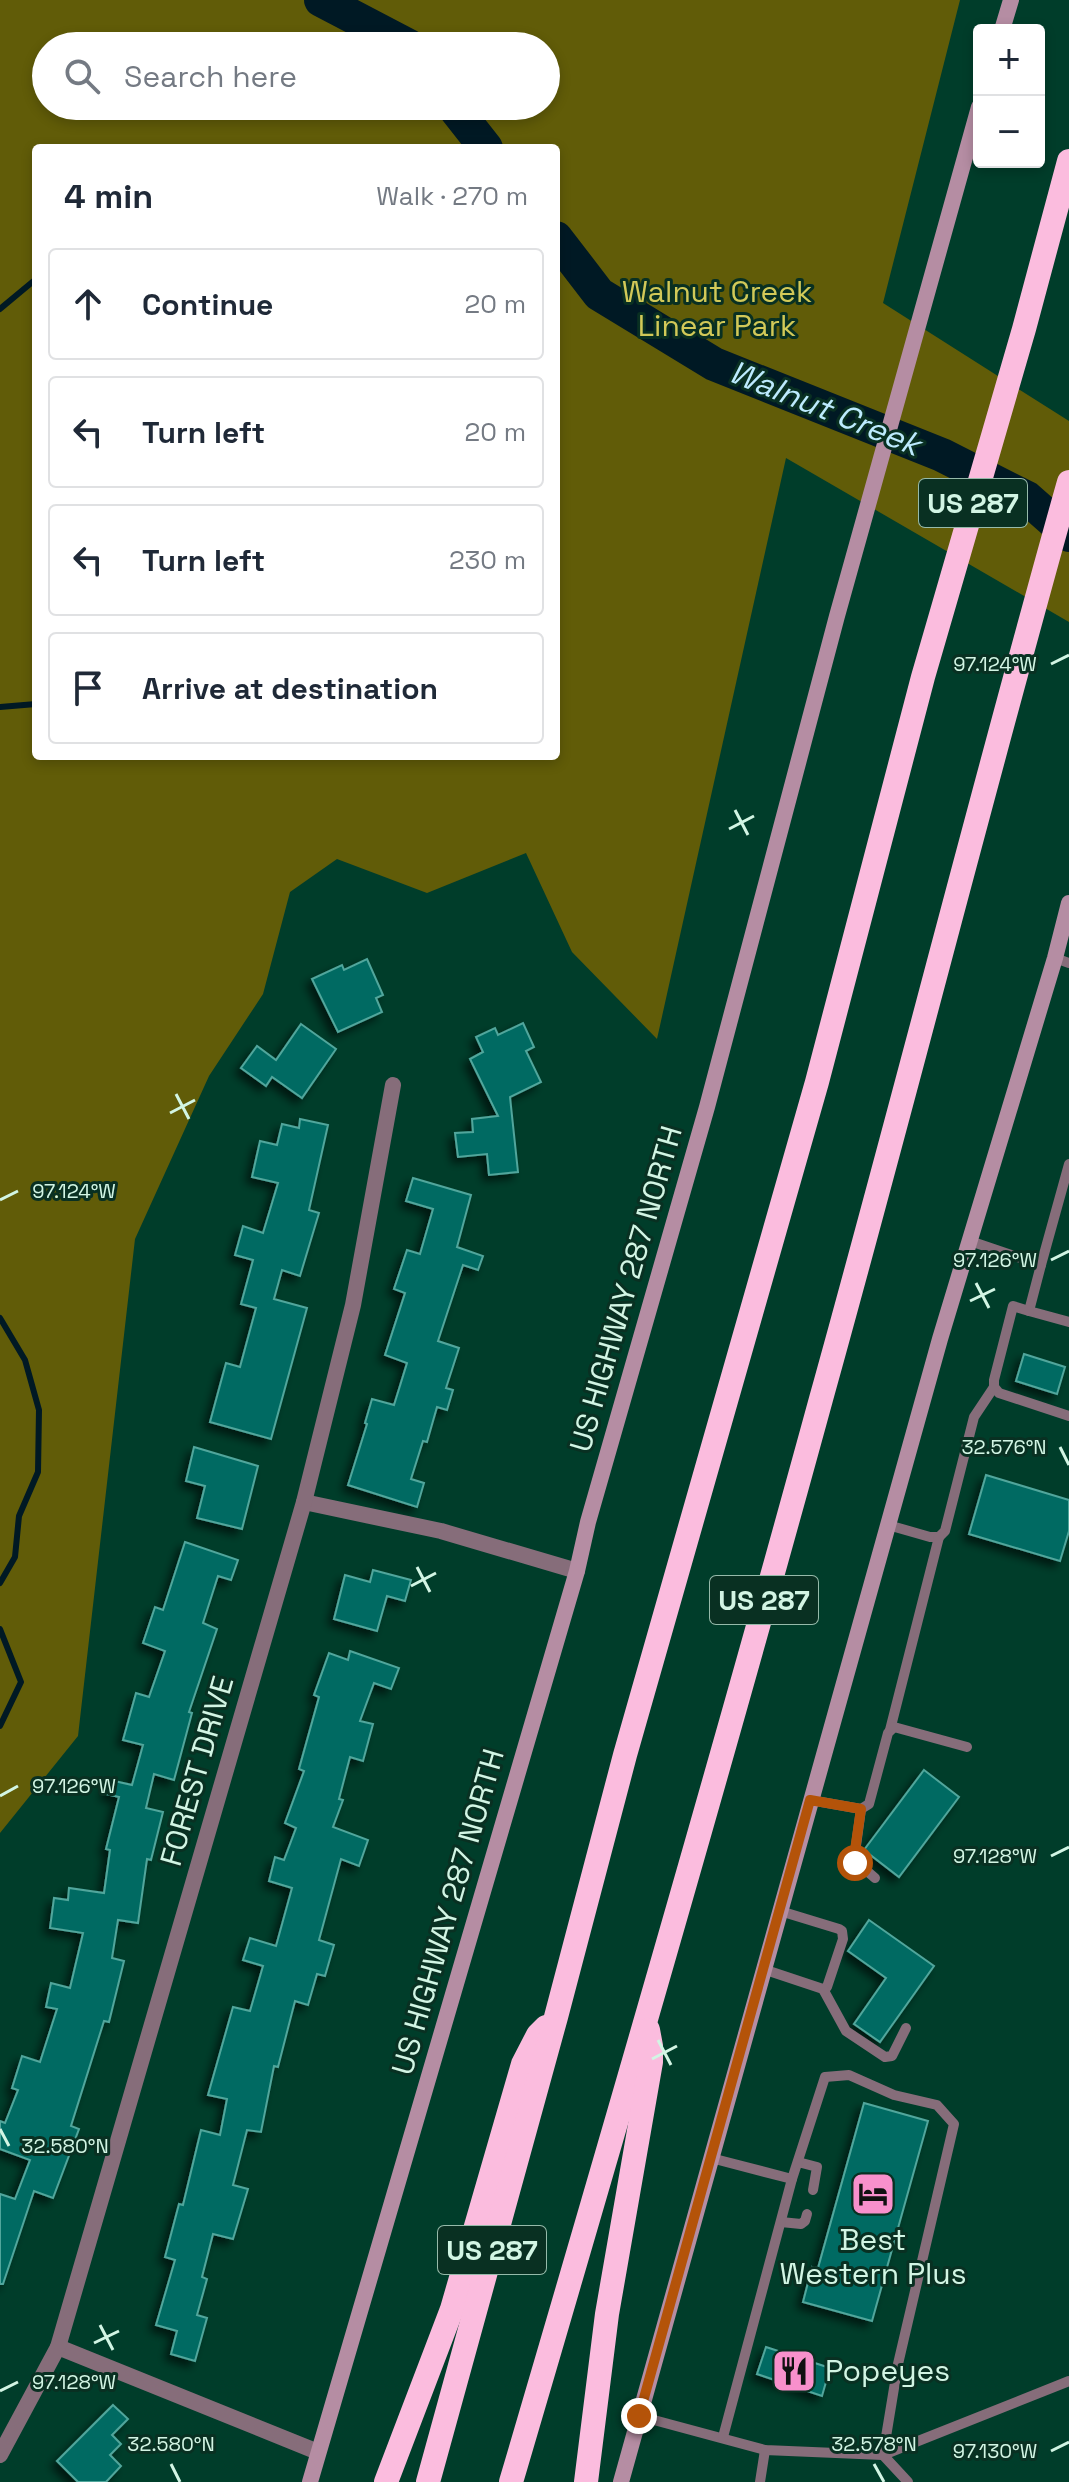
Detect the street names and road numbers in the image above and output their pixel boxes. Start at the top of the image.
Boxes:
road number: US 287 [919,479,1027,527]
street label: US HIGHWAY 287 NORTH [560,1121,691,1456]
road number: US 287 [710,1576,818,1624]
street label: FOREST DRIVE [151,1672,242,1870]
street label: US HIGHWAY 287 NORTH [382,1744,513,2079]
road number: US 287 [438,2226,546,2274]

